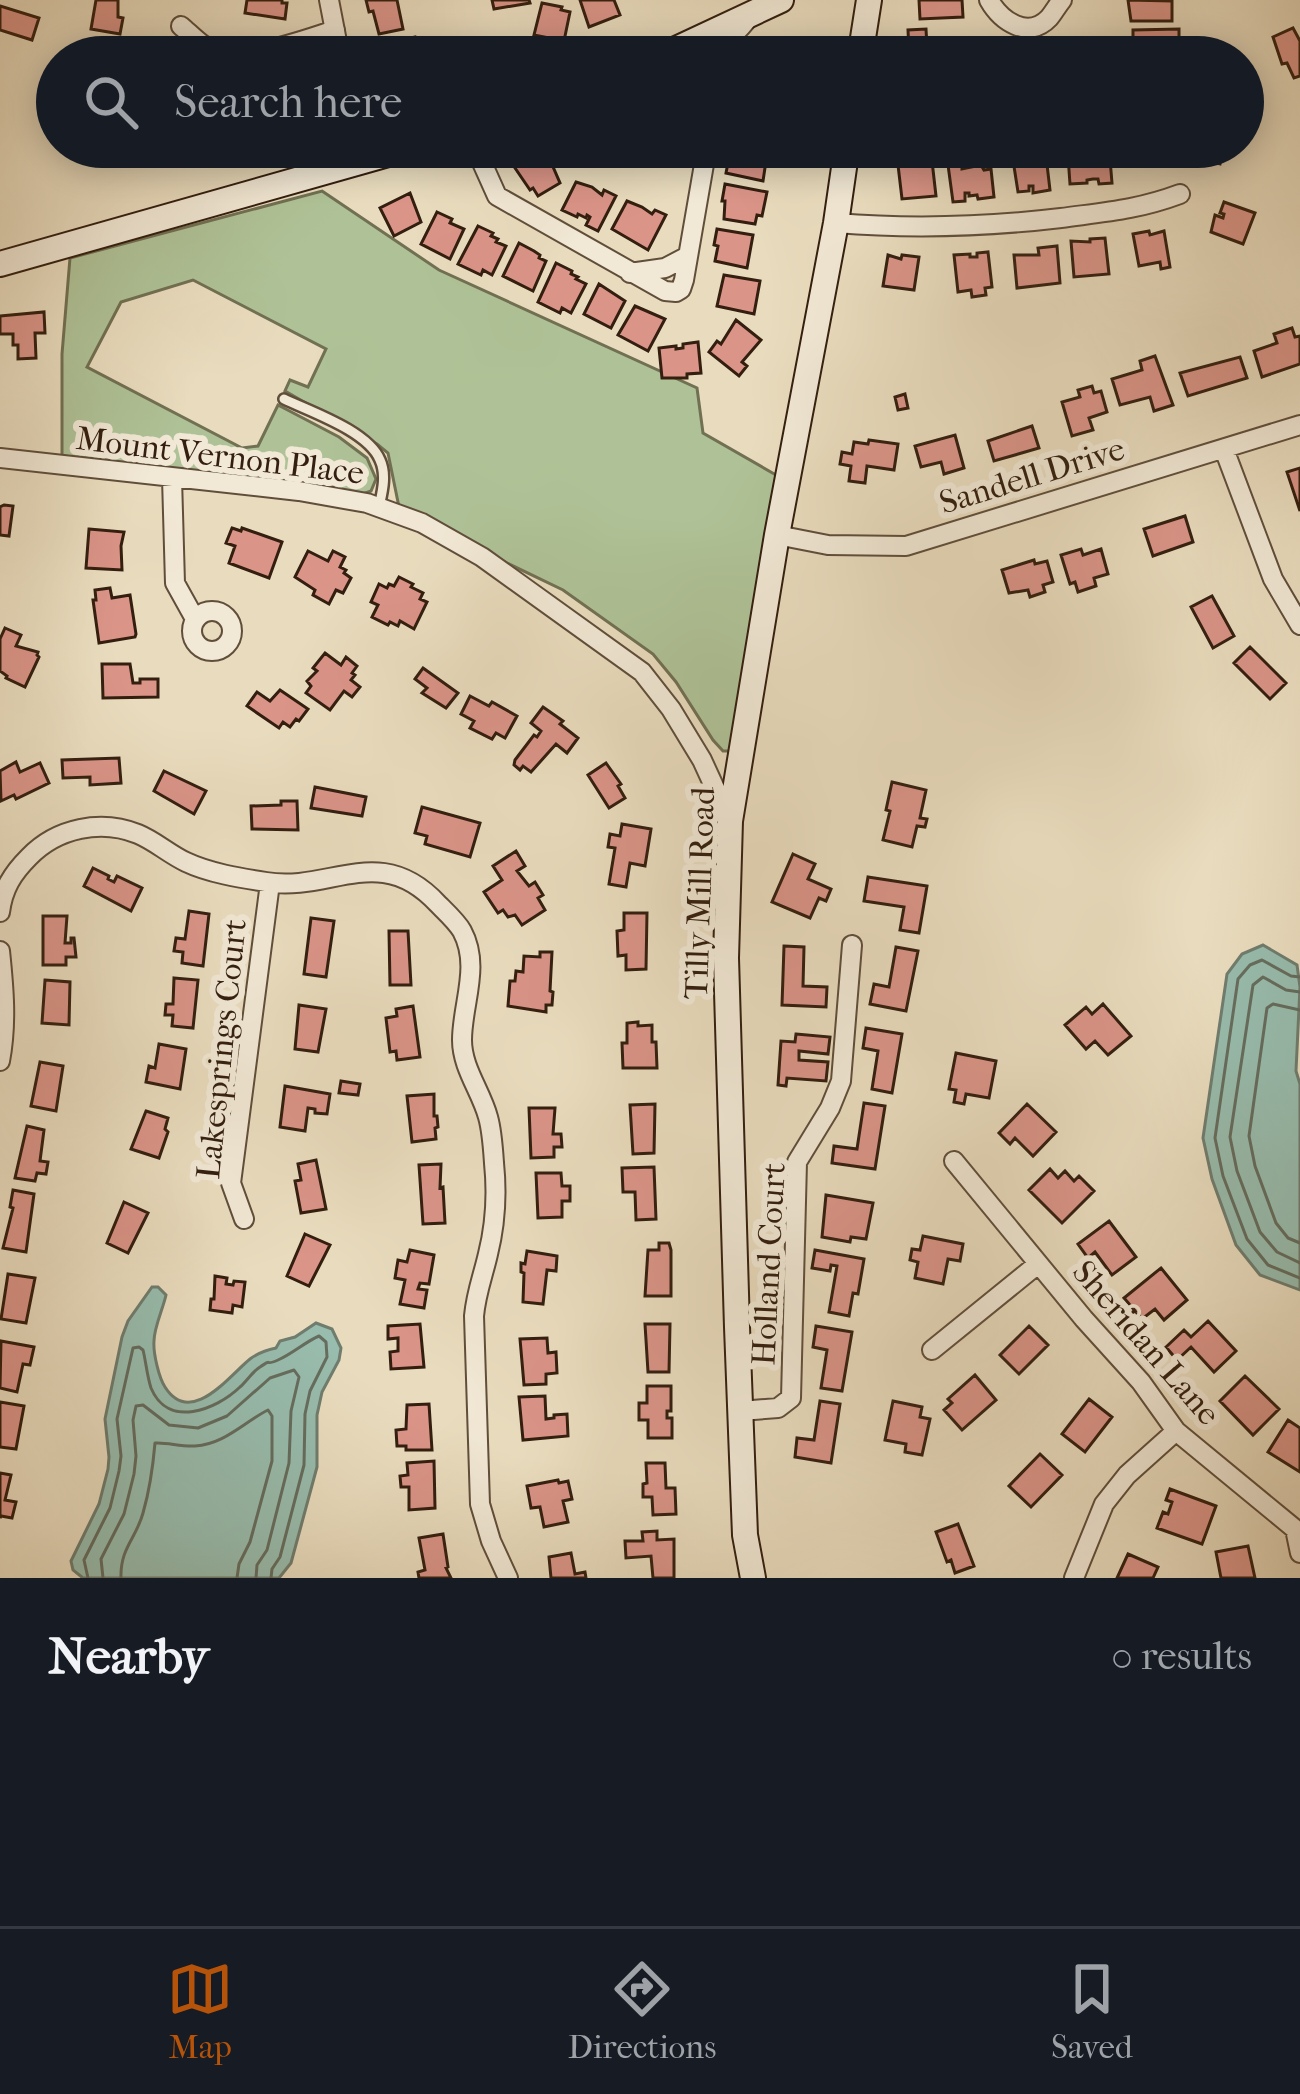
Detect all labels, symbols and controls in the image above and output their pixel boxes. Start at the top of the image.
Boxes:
search box [36,36,1264,168]
icon: search [78,69,144,135]
text: Search here [174,76,402,129]
street label: Mount Vernon Place [74,419,366,493]
street label: Sandell Drive [935,429,1129,523]
street label: Tilly Mill Road [677,785,723,1000]
street label: Lakesprings Court [189,917,255,1181]
street label: Holland Court [744,1161,794,1366]
street label: Sheridan Lane [1064,1253,1228,1433]
text: Nearby [48,1626,209,1686]
text: 0 results [1111,1633,1252,1679]
tab: Map [167,1956,233,2067]
tab: Directions [568,1956,716,2067]
tab: Saved [1051,1956,1133,2067]

